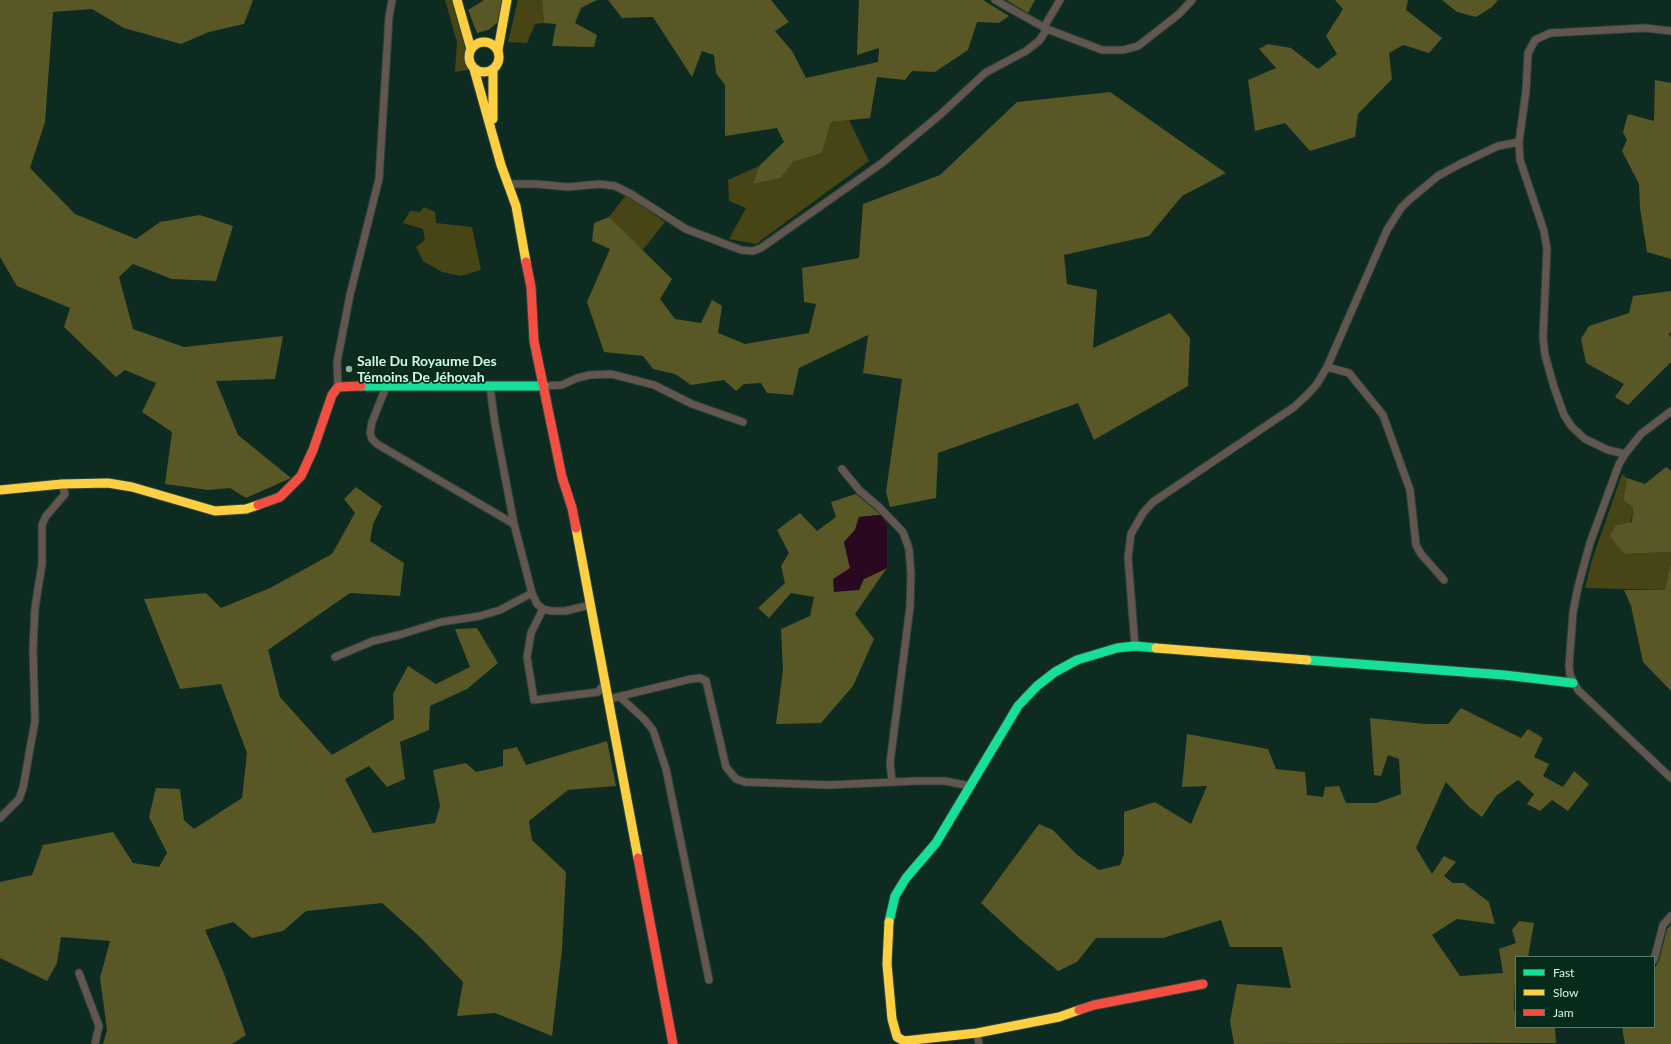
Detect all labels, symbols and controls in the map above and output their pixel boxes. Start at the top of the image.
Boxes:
place label: Salle Du Royaume Des Témoins De Jéhovah [357,353,497,386]
marker: Salle Du Royaume Des Témoins De Jéhovah [344,364,354,374]
legend [1515,956,1655,1028]
text: Fast [1553,965,1574,980]
text: Slow [1553,985,1578,1000]
text: Jam [1553,1005,1574,1020]

